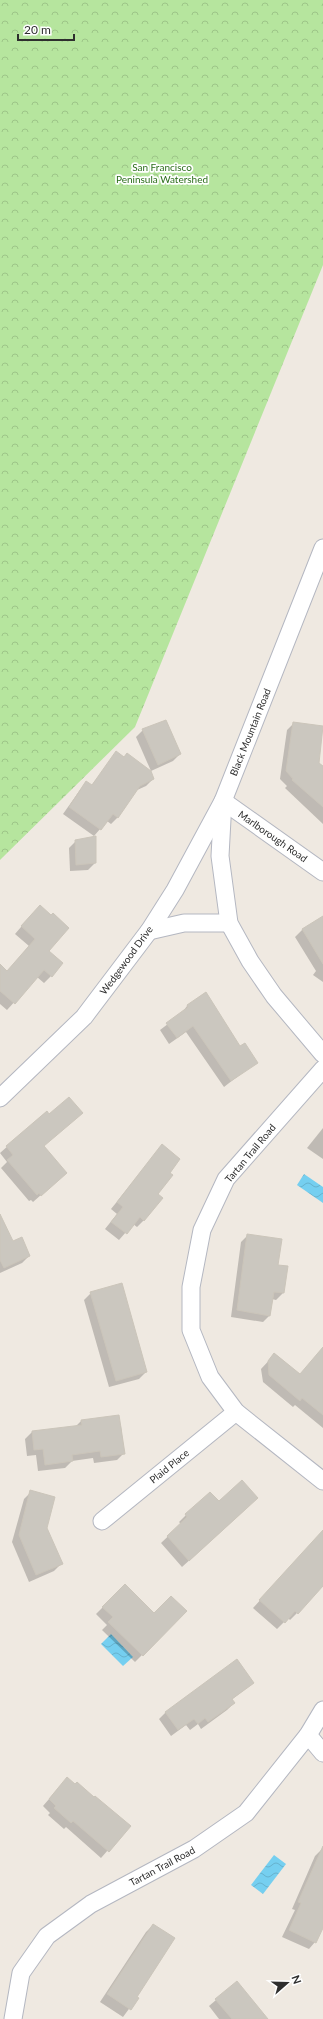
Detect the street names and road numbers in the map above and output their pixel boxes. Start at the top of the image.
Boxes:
street label: Black Mountain Road [227,687,273,777]
street label: Marlborough Road [236,808,310,864]
street label: Wedgewood Drive [97,923,155,997]
street label: Tartan Trail Road [222,1121,278,1185]
street label: Plaid Place [147,1447,191,1485]
street label: Tartan Trail Road [127,1844,197,1888]

